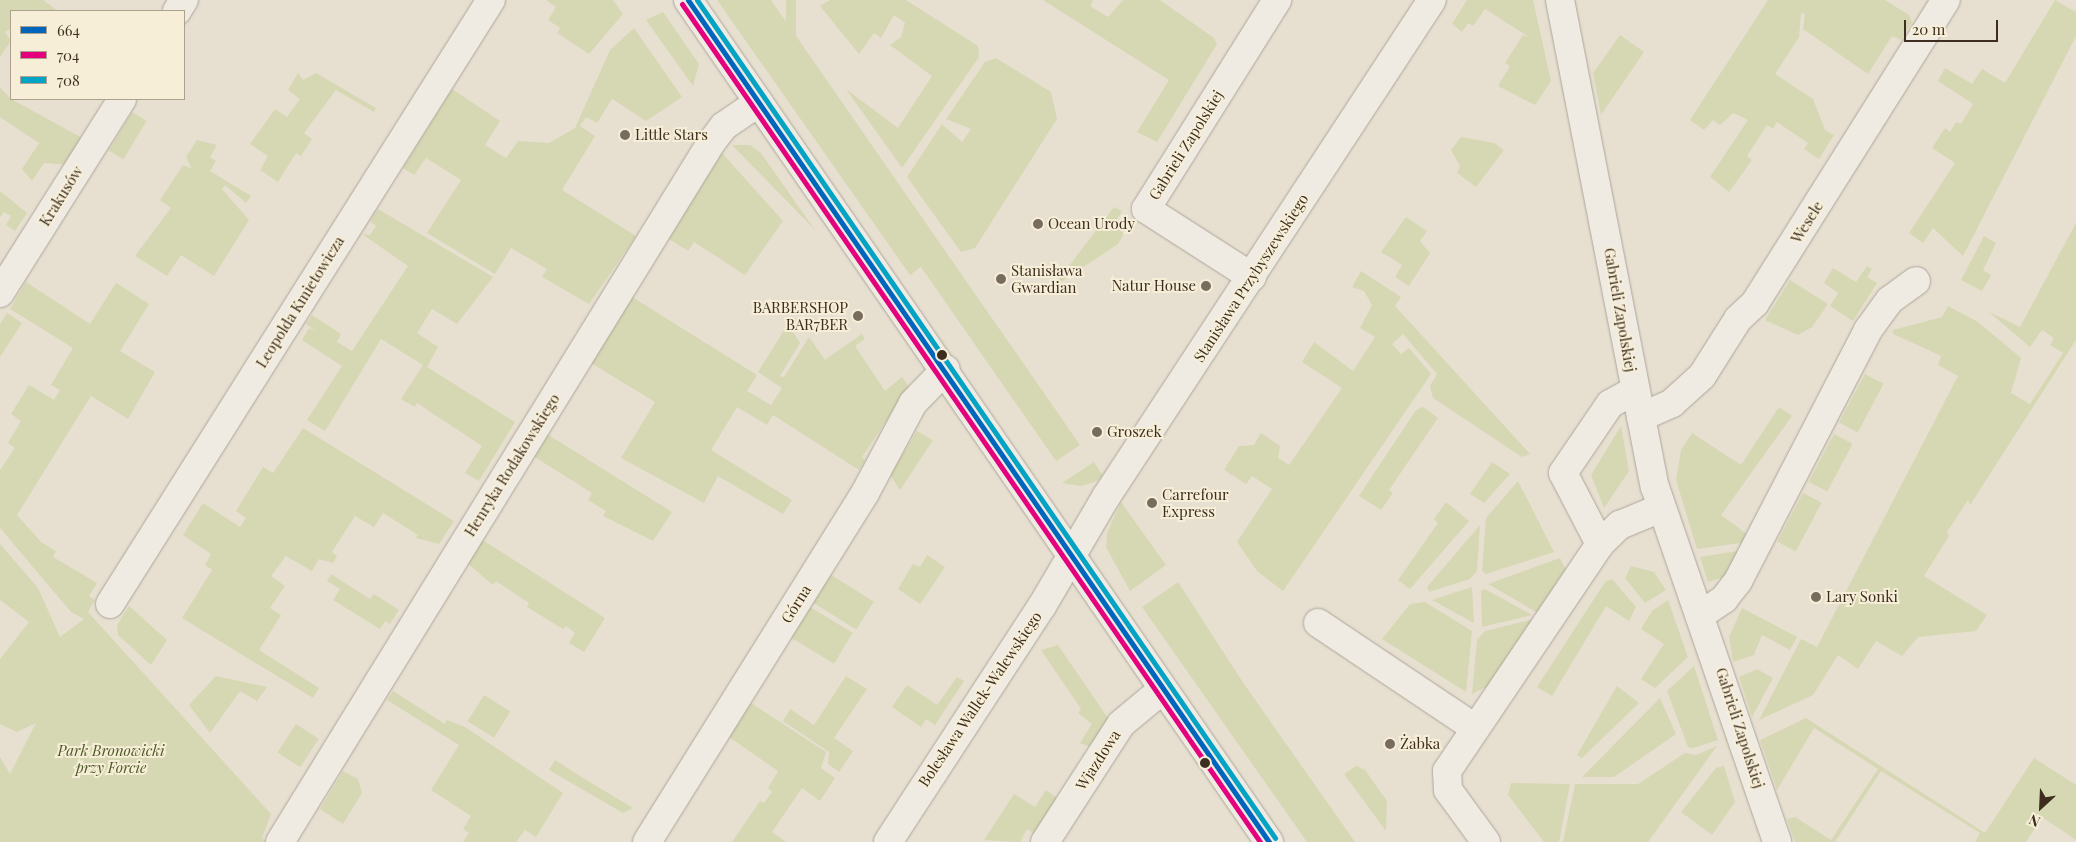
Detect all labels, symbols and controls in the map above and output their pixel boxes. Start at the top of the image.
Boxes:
legend [10,10,185,100]
scale bar [1906,10,2000,42]
text: 20 m [1912,19,1945,39]
text: 664 [57,20,80,40]
text: 704 [57,45,80,65]
text: 708 [57,70,80,90]
street label: Gabrieli Zapolskiej [1145,87,1227,203]
place label: Little Stars [635,126,708,144]
marker: Little Stars [619,129,631,141]
street label: Krakusów [36,163,86,229]
street label: Stanisława Przybyszewskiego [1190,191,1312,365]
street label: Wesele [1787,198,1827,246]
place label: Ocean Urody [1048,215,1135,233]
marker: Ocean Urody [1032,218,1044,230]
street label: Leopolda Kmietowicza [252,233,348,371]
street label: Gabrieli Zapolskiej [1600,246,1640,374]
place label: Stanisława Gwardian [1011,261,1083,296]
marker: Stanisława Gwardian [995,273,1007,285]
place label: Natur House [1112,277,1196,295]
marker: Natur House [1200,280,1212,292]
place label: BARBERSHOP BAR7BER [753,298,848,333]
marker: BARBERSHOP BAR7BER [852,310,864,322]
unlabelled marker [937,350,947,360]
street label: Henryka Rodakowskiego [461,390,563,540]
place label: Groszek [1107,423,1162,441]
marker: Groszek [1091,426,1103,438]
place label: Carrefour Express [1162,485,1229,520]
marker: Carrefour Express [1146,497,1158,509]
street label: Górna [777,581,815,627]
place label: Lary Sonki [1826,588,1898,606]
marker: Lary Sonki [1810,591,1822,603]
street label: Bolesława Wallek-Walewskiego [914,608,1046,790]
street label: Gabrieli Zapolskiej [1712,665,1768,791]
street label: Wjazdowa [1072,727,1124,793]
place label: Żabka [1400,735,1440,753]
marker: Żabka [1384,738,1396,750]
park label: Park Bronowicki przy Forcie [58,741,164,776]
unlabelled marker [1200,758,1210,768]
north arrow [2016,782,2066,832]
text: N [2026,810,2043,832]

